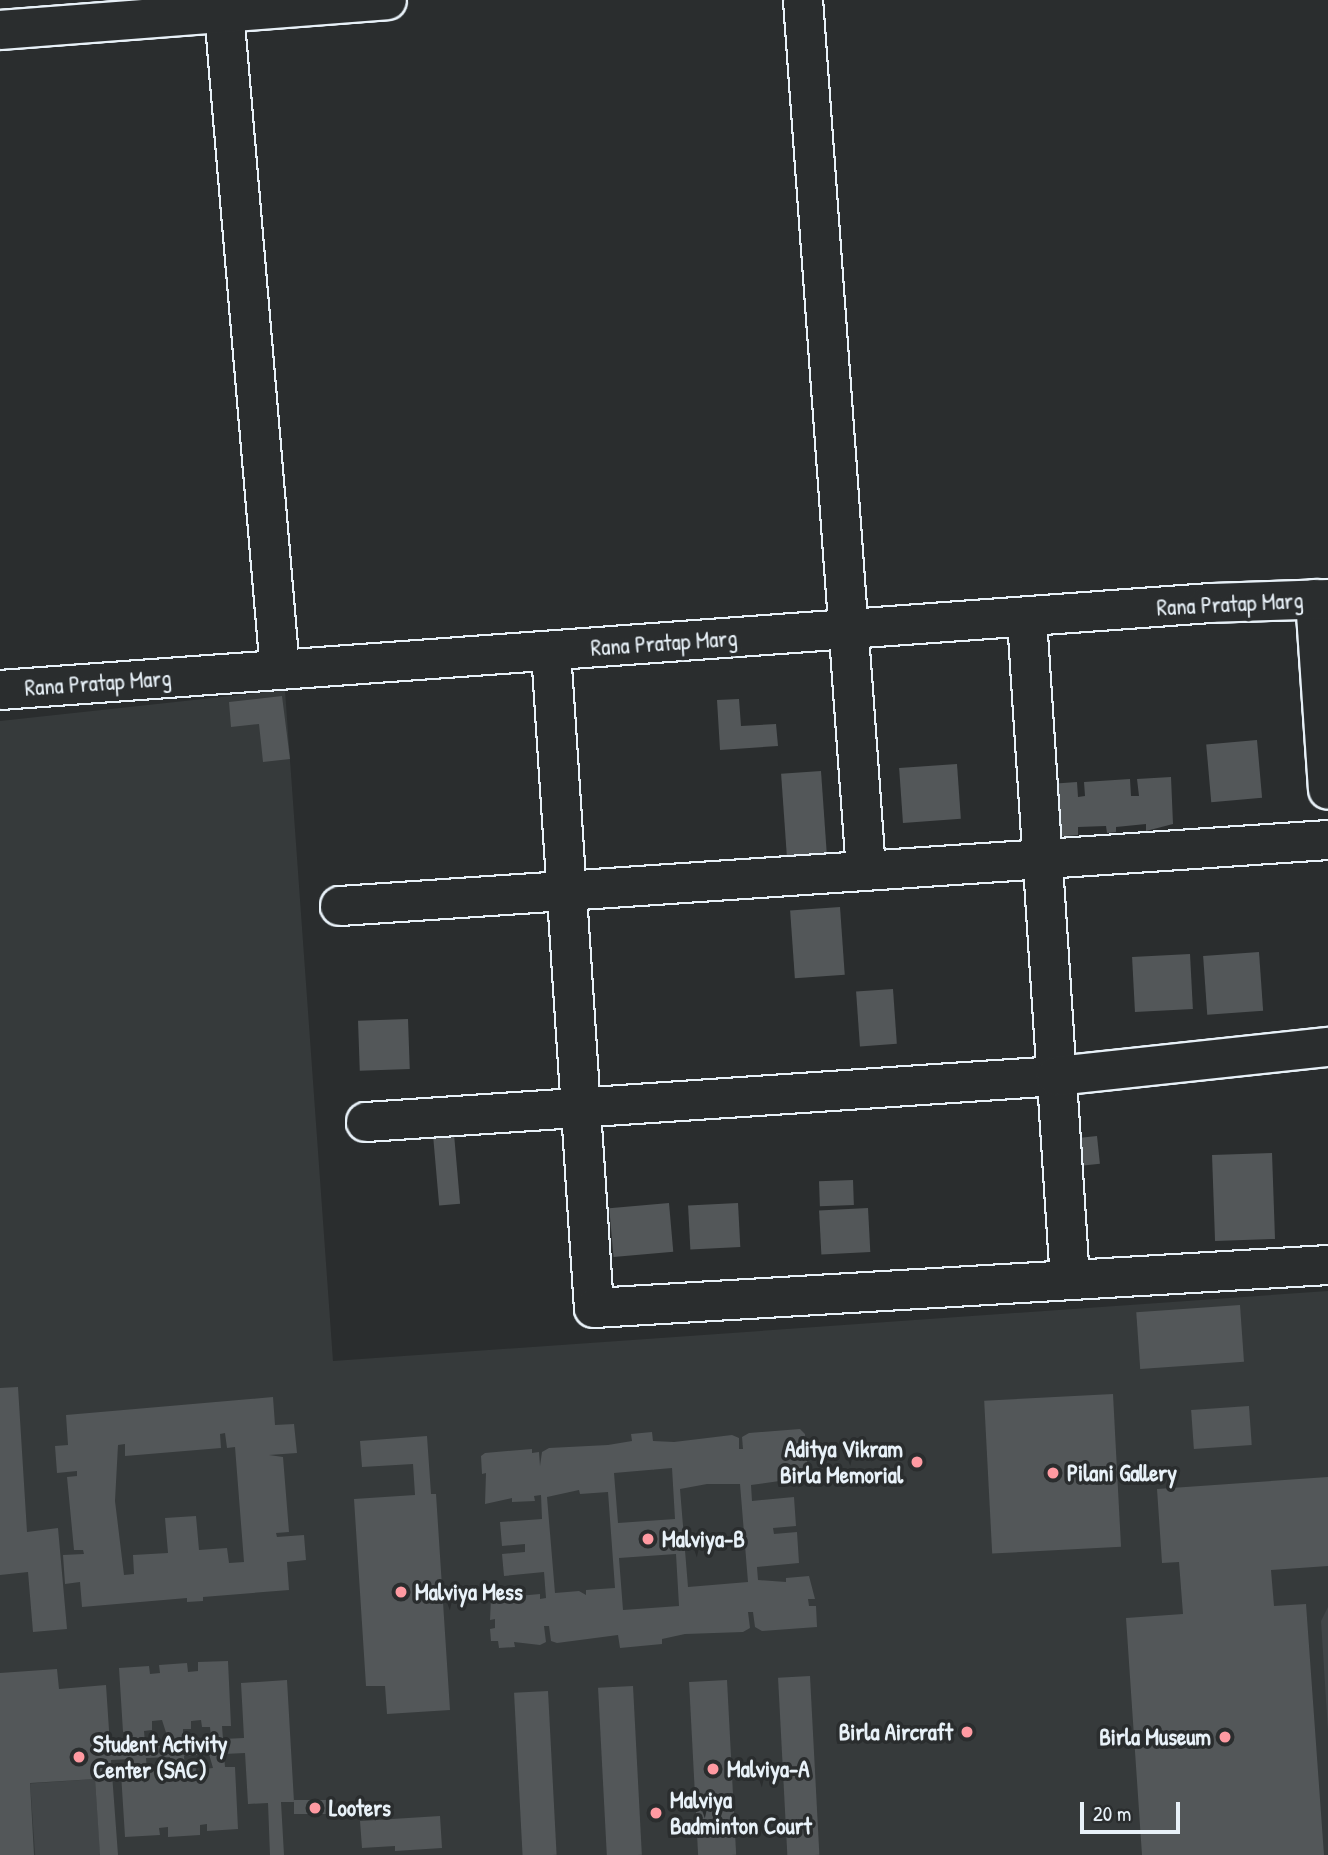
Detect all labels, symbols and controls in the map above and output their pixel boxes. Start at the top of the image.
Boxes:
street label: Rana Pratap Marg [1156,586,1304,622]
street label: Rana Pratap Marg [590,624,738,662]
street label: Rana Pratap Marg [24,664,172,702]
place label: Aditya Vikram Birla Memorial [780,1435,903,1489]
marker: Aditya Vikram Birla Memorial [909,1454,925,1470]
place label: Pilani Gallery [1067,1459,1177,1487]
marker: Pilani Gallery [1045,1465,1061,1481]
place label: Malviya-B [662,1525,745,1553]
marker: Malviya-B [640,1531,656,1547]
place label: Malviya Mess [415,1578,523,1606]
marker: Malviya Mess [393,1584,409,1600]
place label: Birla Aircraft [839,1718,953,1746]
place label: Birla Museum [1099,1723,1211,1751]
marker: Birla Aircraft [959,1724,975,1740]
marker: Birla Museum [1217,1729,1233,1745]
place label: Student Activity Center (SAC) [93,1730,228,1784]
marker: Student Activity Center (SAC) [71,1749,87,1765]
place label: Malviya-A [727,1755,809,1783]
marker: Malviya-A [705,1761,721,1777]
place label: Malviya Badminton Court [670,1786,812,1840]
scale bar [1083,1788,1183,1832]
place label: Looters [329,1794,391,1822]
text: 20 m [1093,1799,1131,1828]
marker: Looters [307,1800,323,1816]
marker: Malviya Badminton Court [648,1805,664,1821]

